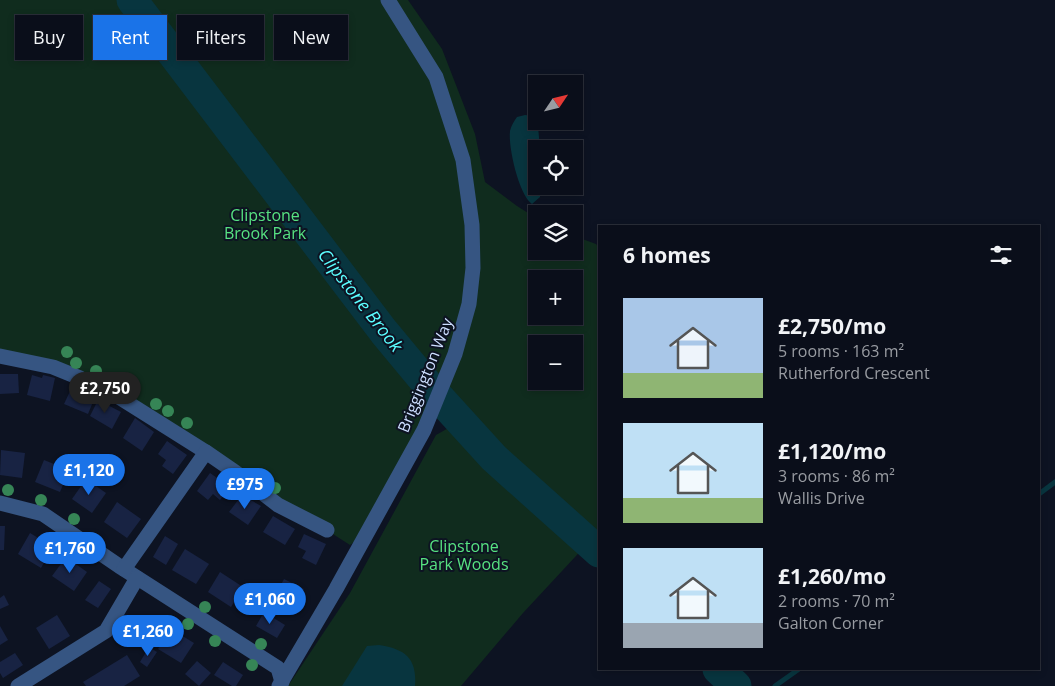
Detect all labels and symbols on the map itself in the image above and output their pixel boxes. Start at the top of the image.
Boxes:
north arrow [528,75,582,130]
park label: Clipstone Brook Park [224,204,307,244]
water label: Clipstone Brook [313,243,410,358]
street label: Briggington Way [392,314,458,436]
pin: £2,750 [64,372,146,414]
pin: £1,120 [48,454,130,496]
pin: £975 [215,468,275,510]
pin: £1,760 [29,532,111,574]
park label: Clipstone Park Woods [419,535,509,575]
pin: £1,060 [229,582,311,625]
pin: £1,260 [107,614,189,657]

